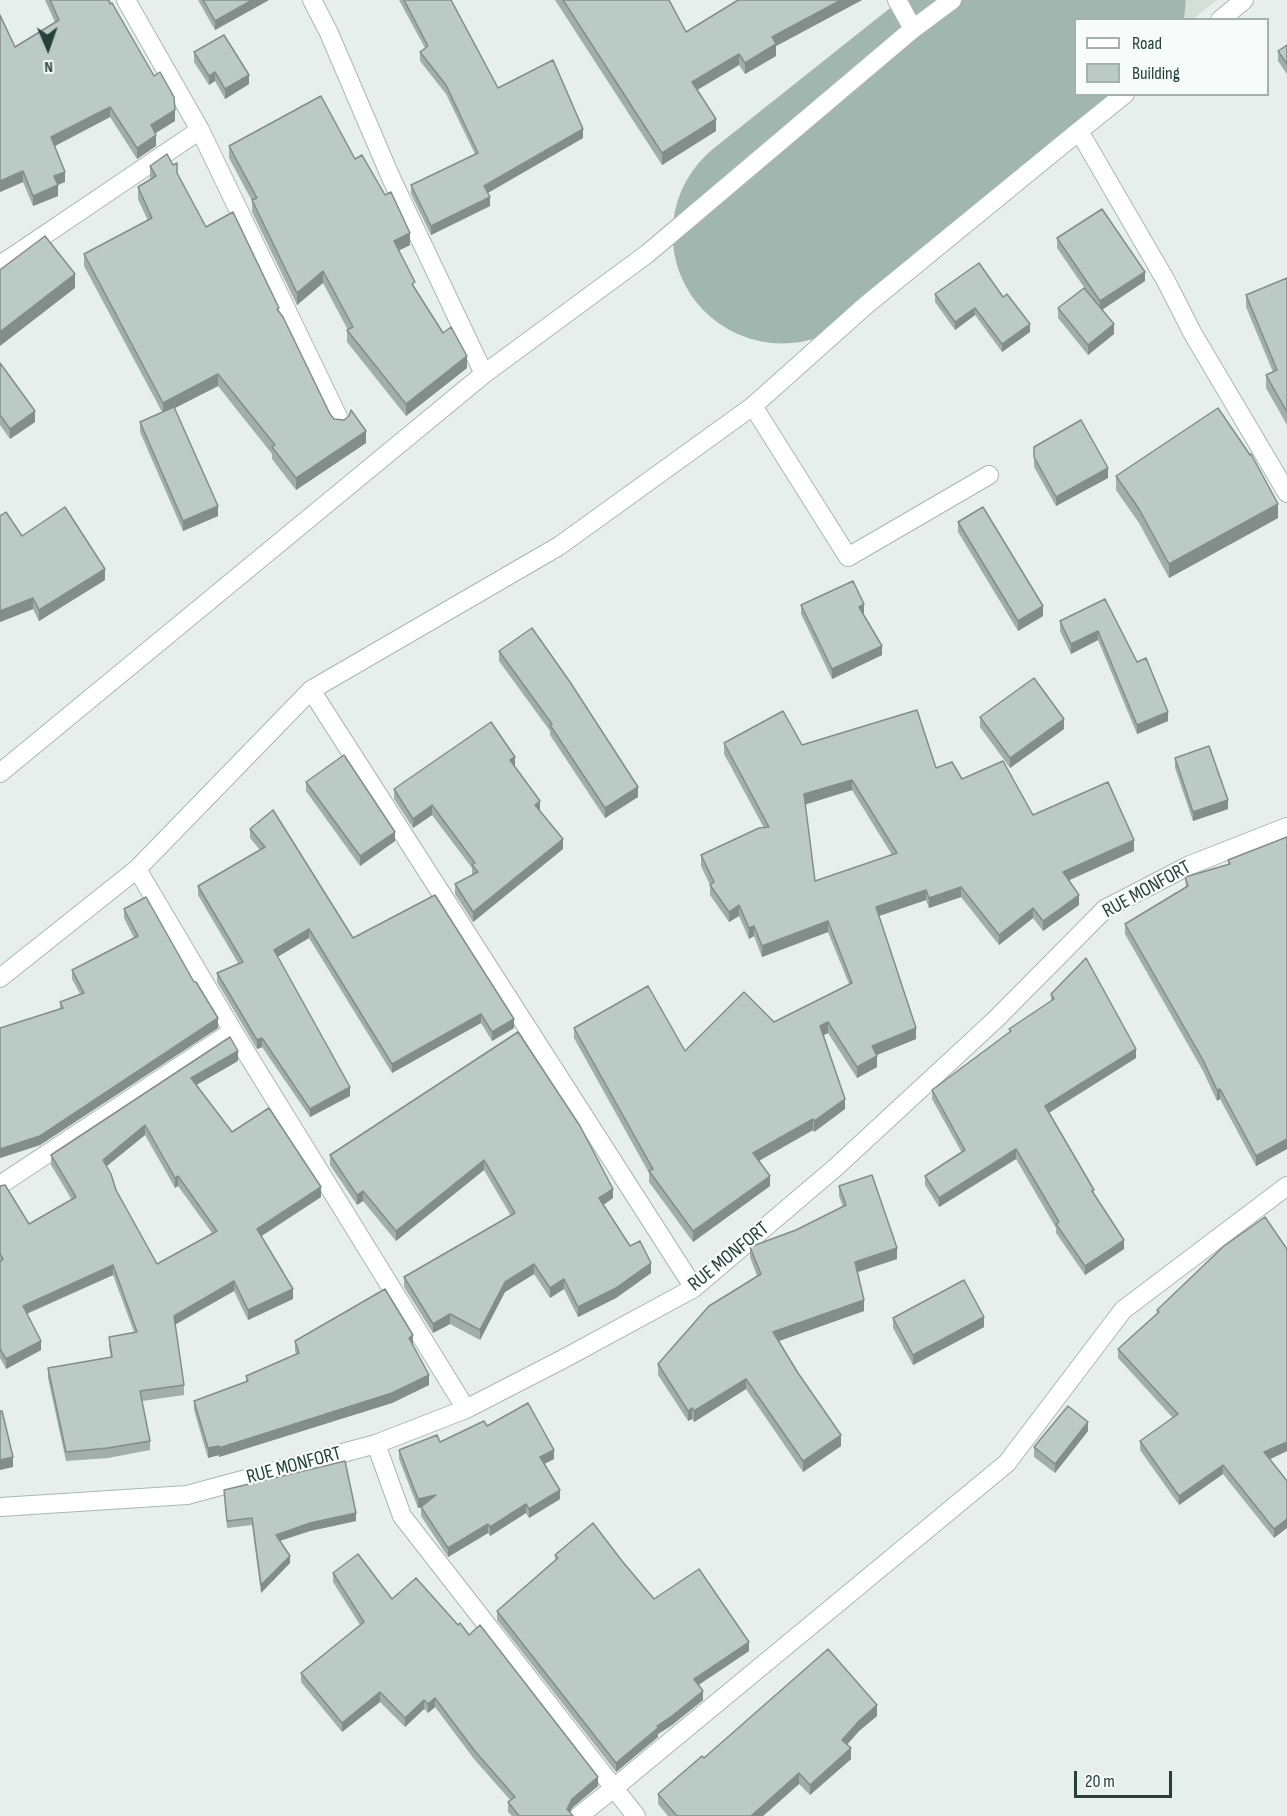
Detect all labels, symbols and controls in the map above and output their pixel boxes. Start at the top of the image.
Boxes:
north arrow [18,18,78,78]
legend [1074,18,1269,96]
text: Road [1132,33,1162,54]
text: N [44,57,53,76]
text: Building [1132,63,1180,84]
street label: RUE MONFORT [1099,856,1195,924]
street label: RUE MONFORT [684,1217,774,1297]
street label: RUE MONFORT [244,1442,344,1490]
scale bar [1077,1759,1174,1797]
text: 20 m [1085,1771,1115,1792]

